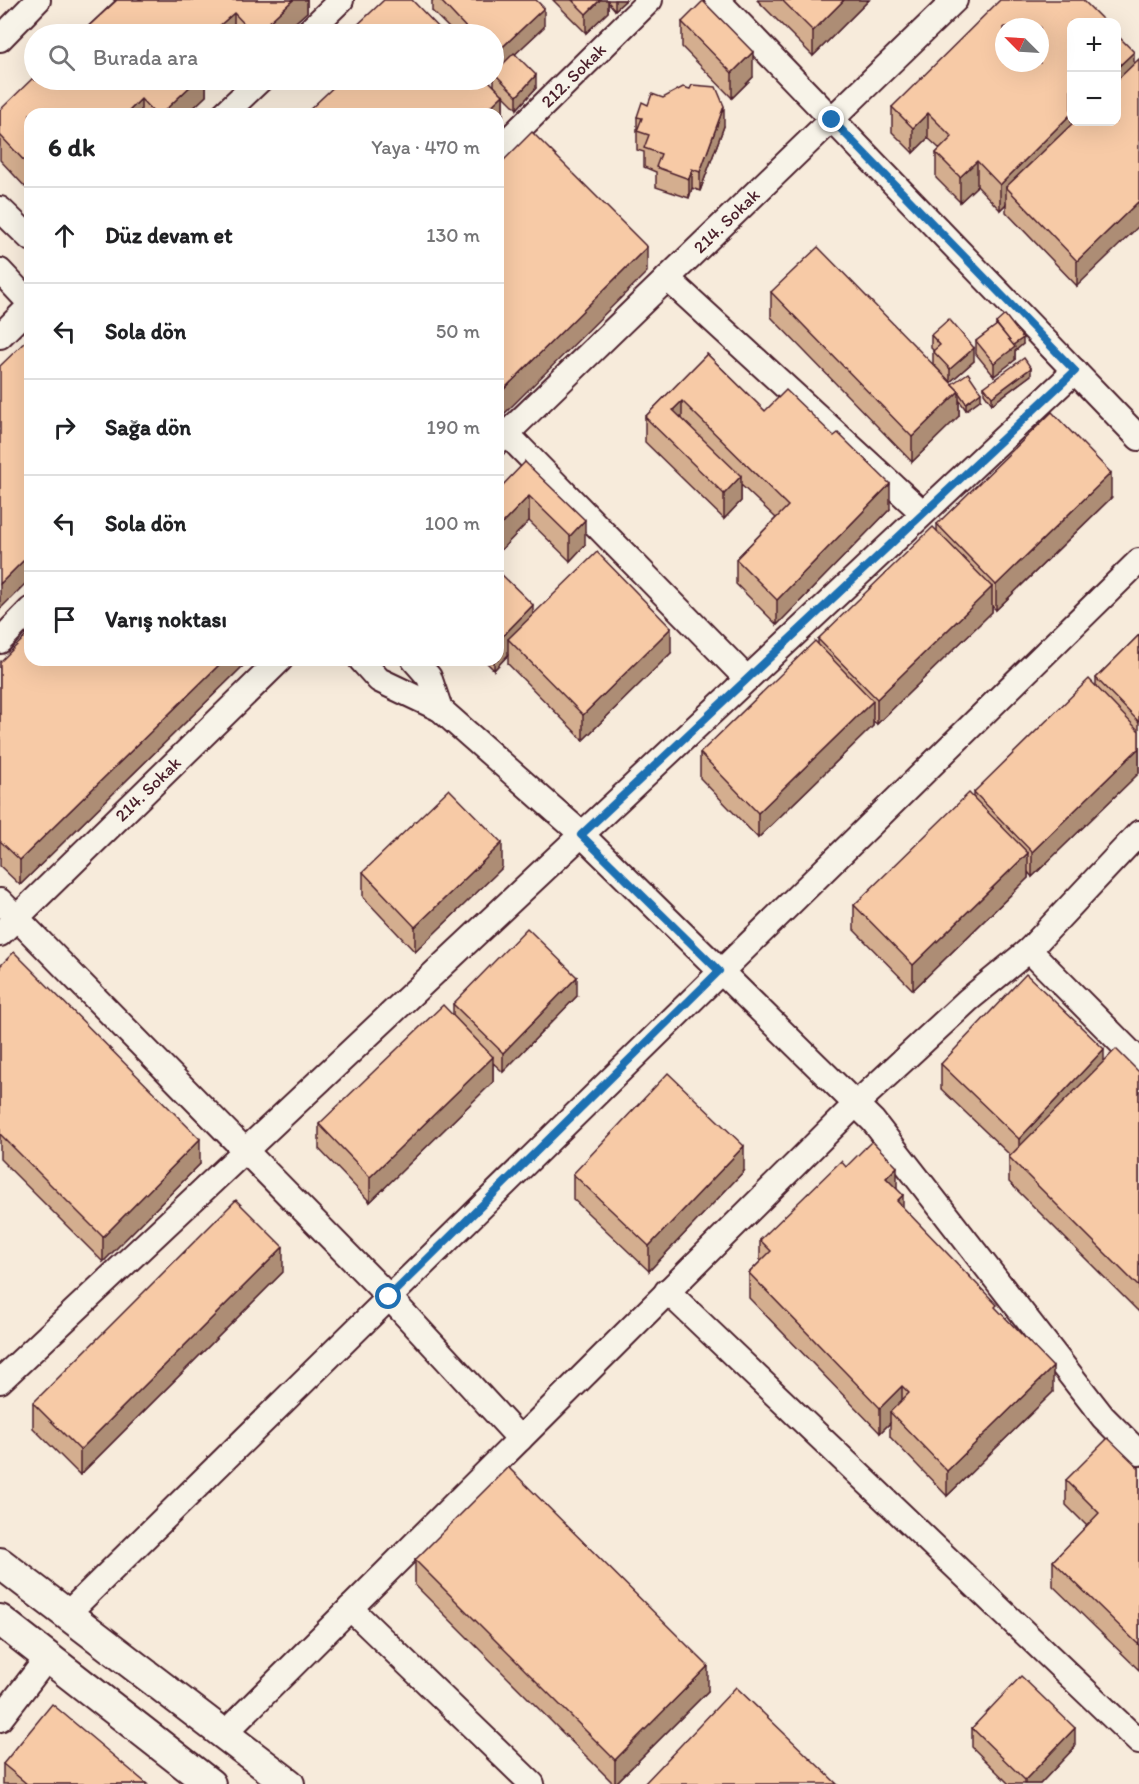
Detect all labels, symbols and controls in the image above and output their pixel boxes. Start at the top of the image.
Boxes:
north arrow [995,18,1049,72]
map controls [1067,18,1121,126]
button: + [1067,18,1121,72]
search box [24,24,504,90]
street label: 212. Sokak [536,39,611,112]
icon: search [45,41,78,74]
text: Burada ara [93,44,198,71]
button: − [1067,72,1121,126]
route end [818,106,844,132]
text: 6 dk [48,131,95,163]
text: Yaya · 470 m [371,135,480,159]
street label: 214. Sokak [689,184,764,258]
icon: ahead [48,219,81,252]
text: Düz devam et [105,222,232,249]
text: 130 m [426,223,480,247]
icon: left [48,315,81,348]
text: Sola dön [105,318,186,345]
text: 50 m [436,319,480,343]
icon: right [48,411,81,444]
text: Sağa dön [105,414,191,441]
text: 190 m [427,415,480,439]
icon: left [48,507,81,540]
text: Sola dön [105,510,186,537]
text: 100 m [425,511,480,535]
icon: arrive [48,603,81,636]
text: Varış noktası [105,606,227,633]
street label: 214. Sokak [110,752,186,826]
route start [375,1283,401,1309]

